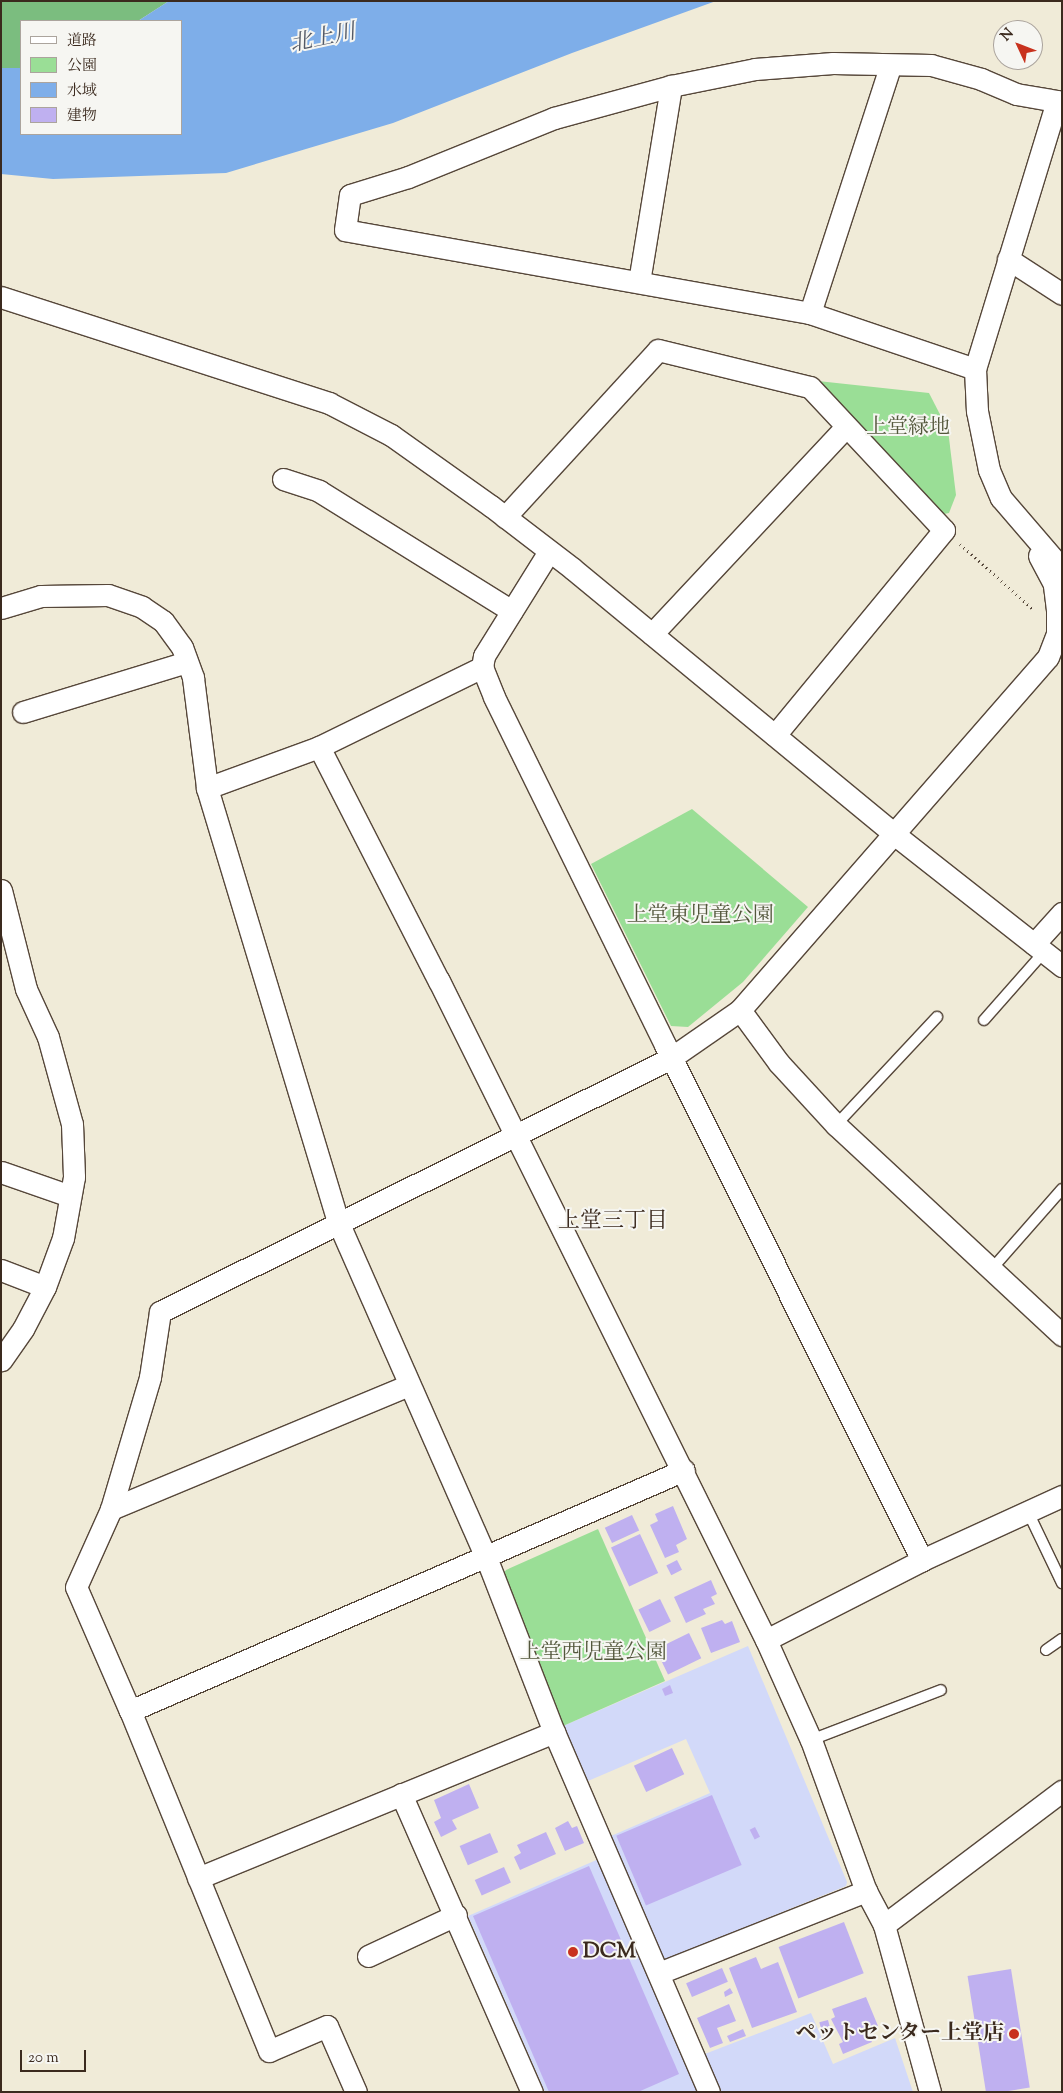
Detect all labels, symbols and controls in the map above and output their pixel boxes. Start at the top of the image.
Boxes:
legend [20,20,182,135]
water label: 北上川 [288,20,358,60]
north arrow [993,20,1043,70]
text: N [997,25,1019,46]
text: 道路 [67,31,97,52]
text: 公園 [67,56,97,77]
text: 水域 [67,81,97,102]
text: 建物 [67,106,97,127]
park label: 上堂緑地 [866,415,950,441]
park label: 上堂東児童公園 [627,903,773,929]
district label: 上堂三丁目 [558,1210,668,1236]
park label: 上堂西児童公園 [520,1640,666,1666]
place label: DCM [583,1939,636,1965]
marker: DCM [567,1946,579,1958]
place label: ペットセンター上堂店 [794,2021,1004,2047]
marker: ペットセンター上堂店 [1008,2028,1020,2040]
scale bar [22,2040,89,2072]
text: 20 m [28,2048,59,2069]

